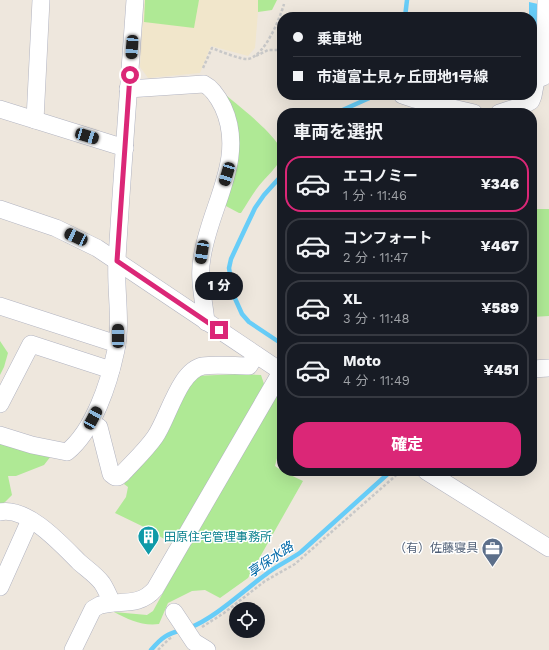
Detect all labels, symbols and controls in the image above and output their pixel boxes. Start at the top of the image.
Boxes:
text: 乗車地 [317,30,362,48]
car [125,35,139,59]
route start [121,66,139,84]
text: 市道富士見ヶ丘団地1号線 [317,68,488,86]
text: 車両を選択 [293,121,383,142]
car [74,127,100,145]
car [218,161,236,187]
icon: car [295,166,331,202]
text: エコノミー [343,167,418,185]
text: ¥346 [481,175,519,193]
text: 1 分 · 11:46 [343,188,407,203]
car [63,226,89,248]
icon: car [295,228,331,264]
text: コンフォート [343,229,433,247]
text: ¥467 [481,237,519,255]
car [194,239,210,265]
text: 2 分 · 11:47 [343,250,408,265]
callout: 1 分 [195,272,243,300]
text: 1 分 [208,278,230,293]
icon: car [295,290,331,326]
text: XL [343,290,362,308]
text: ¥589 [481,299,519,317]
text: 3 分 · 11:48 [343,311,410,326]
route end [210,321,228,339]
car [112,324,124,348]
icon: car [295,352,331,388]
text: Moto [343,352,381,370]
text: ¥451 [483,361,519,379]
text: 4 分 · 11:49 [343,373,410,388]
car [82,405,104,431]
button: 確定 [293,422,521,468]
building icon: 田原住宅管理事務所 [136,524,162,557]
place label: 田原住宅管理事務所 [164,530,272,544]
office icon: （有）佐藤寝具 [480,535,506,568]
water label: 享保水路 [245,538,297,580]
place label: （有）佐藤寝具 [394,541,478,555]
map controls [229,602,265,638]
button: locate [229,602,265,638]

